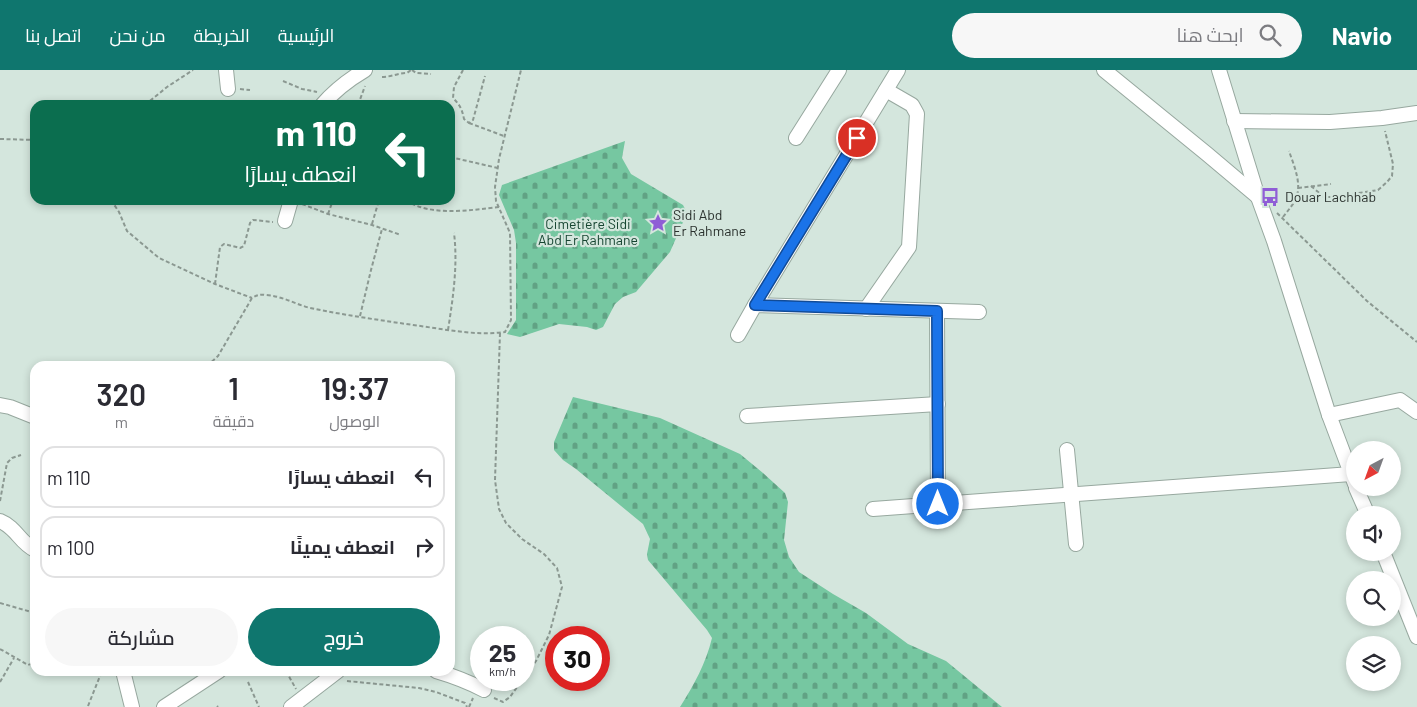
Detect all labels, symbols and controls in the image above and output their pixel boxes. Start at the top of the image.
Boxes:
search box [952,13,1302,58]
icon: search [1256,21,1284,49]
text: Navio [1332,21,1392,50]
text: ابحث هنا [1176,23,1244,46]
text: اتصل بنا [25,24,82,46]
text: من نحن [110,24,166,46]
text: الخريطة [194,24,250,46]
text: الرئيسية [278,24,334,46]
text: 110 m [276,111,357,153]
pin [836,117,878,159]
icon: left [375,120,440,185]
icon: arrive [843,124,871,152]
text: انعطف يسارًا [244,160,357,186]
bus stop icon: Douar Lachhab [1259,186,1281,208]
place label: Douar Lachhab [1285,188,1376,205]
place label: Sidi Abd Er Rahmane [673,206,746,239]
place icon: Sidi Abd Er Rahmane [647,212,669,234]
park label: Cimetière Sidi Abd Er Rahmane [538,215,638,248]
text: 1 [228,370,239,406]
text: 19:37 [321,370,388,406]
text: 320 [97,376,146,412]
text: دقيقة [213,411,254,430]
text: الوصول [329,411,380,430]
text: m [115,412,128,431]
north arrow [1346,441,1401,496]
map controls [1346,441,1401,691]
icon: left [410,463,438,491]
text: انعطف يسارًا [288,465,395,488]
text: 110 m [47,466,91,489]
position arrow [911,477,963,529]
button: sound [1346,506,1401,561]
icon: right [410,533,438,561]
text: انعطف يمينًا [290,535,395,558]
text: 100 m [47,536,95,559]
button: search [1346,571,1401,626]
button: مشاركة [45,608,238,666]
button: خروج [248,608,440,666]
speed limit sign: 30 [545,626,610,691]
button: layers [1346,636,1401,691]
text: 25 [489,637,516,667]
text: km/h [489,664,516,678]

